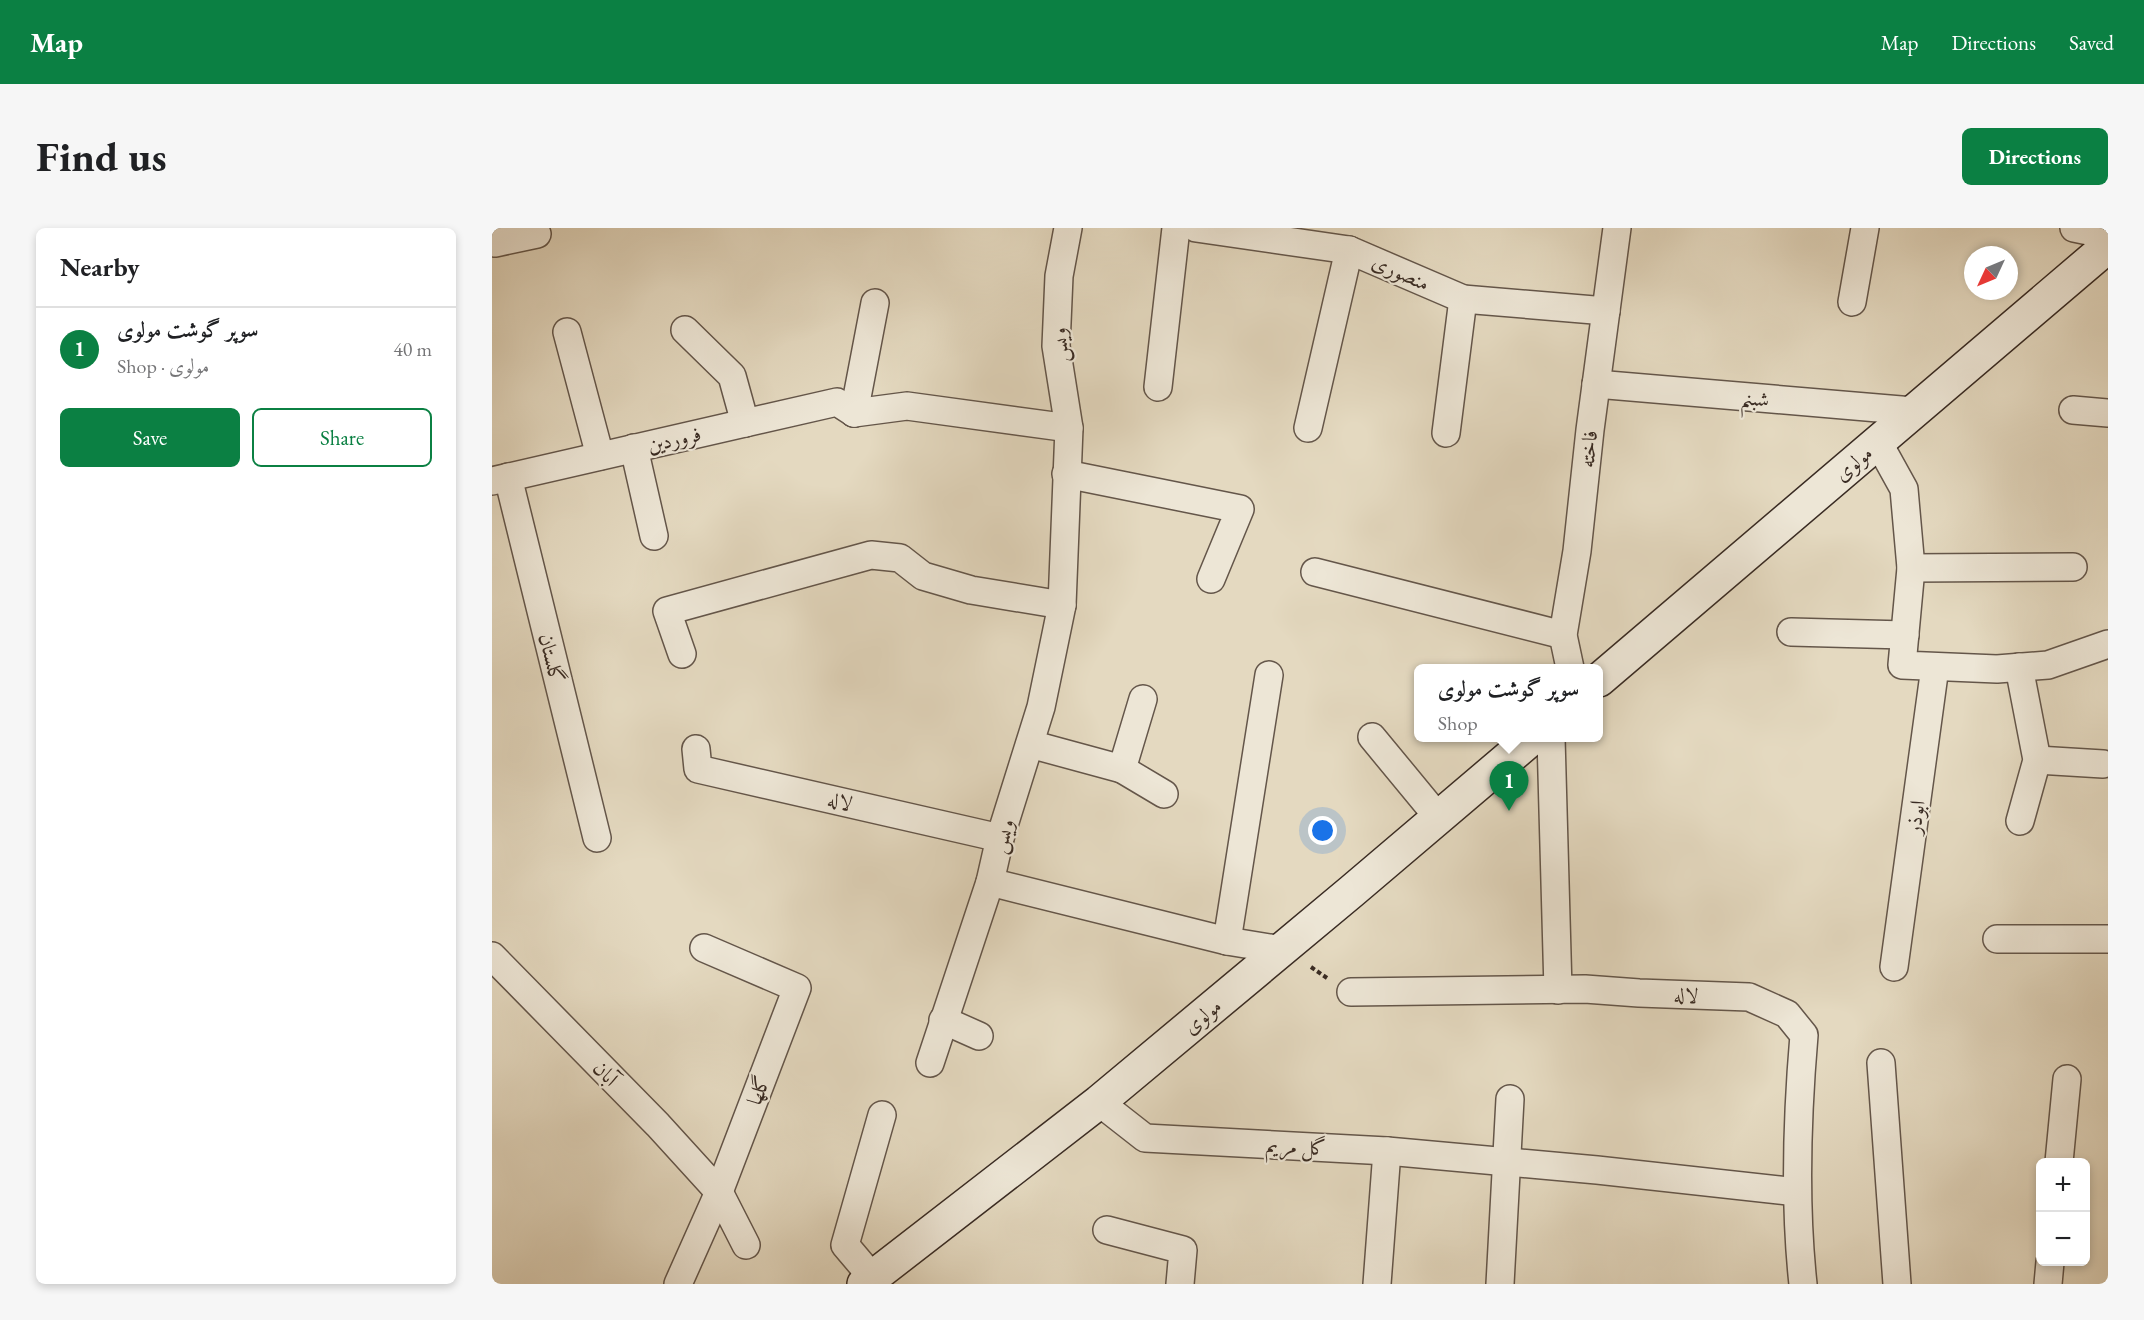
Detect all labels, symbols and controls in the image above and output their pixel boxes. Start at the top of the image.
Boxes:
text: Map [30,24,83,60]
text: Map [1881,29,1918,56]
text: Directions [1951,29,2036,56]
text: Saved [2069,29,2114,56]
button: Directions [1962,128,2108,185]
text: Find us [36,129,167,184]
north arrow [1964,246,2018,300]
street label: منصوری [1368,247,1434,297]
text: Nearby [60,250,140,284]
text: سوپر گوشت مولوی [117,315,258,344]
street label: ویس [1045,327,1074,363]
text: 1 [74,336,85,362]
text: 40 m [393,336,432,362]
text: Shop · مولوی [117,353,209,379]
street label: شبنم [1739,383,1771,421]
button: Save [60,408,240,467]
button: Share [252,408,432,467]
street label: فروردین [644,420,704,458]
street label: فاخته [1573,429,1603,469]
street label: مولوی [1828,439,1878,487]
street label: گلستان [533,630,571,686]
popup [1414,664,1603,742]
text: سوپر گوشت مولوی [1438,674,1579,703]
text: Shop [1438,710,1478,736]
pin: 1 [1490,762,1528,811]
street label: لاله [825,785,855,817]
street label: ابوذر [1899,798,1931,838]
street label: ویس [984,815,1021,857]
your location [1308,816,1337,845]
street label: لاله [1673,981,1699,1009]
street label: مولوی [1177,992,1227,1040]
street label: آبان [587,1054,626,1093]
street label: گلها [740,1071,776,1109]
street label: گل مریم [1265,1131,1327,1166]
map controls [2036,1158,2090,1266]
button: + [2036,1158,2090,1212]
button: − [2036,1212,2090,1266]

